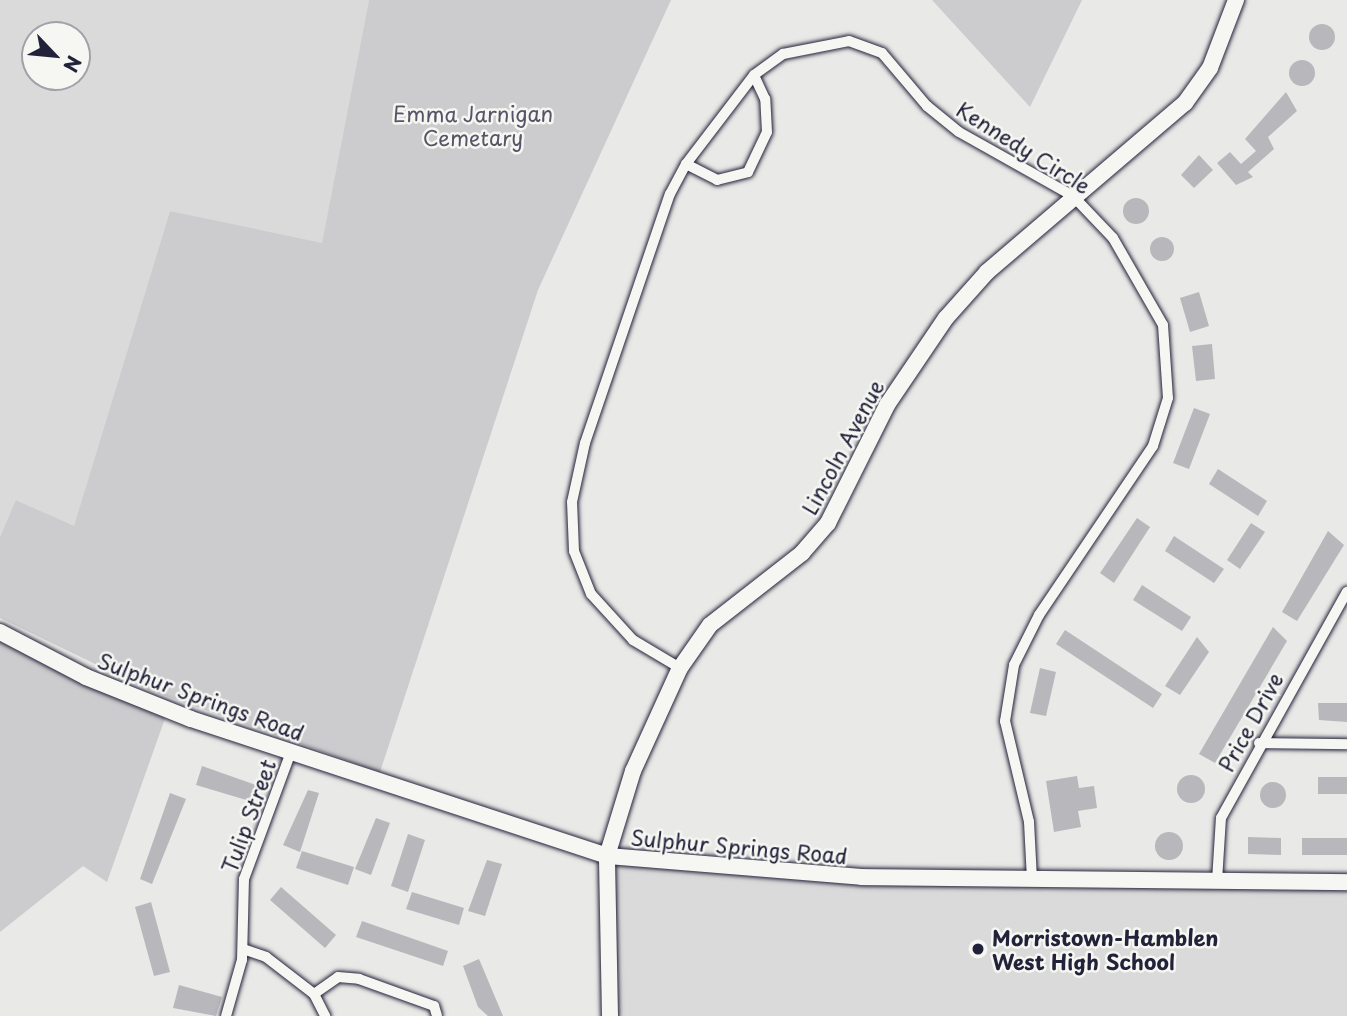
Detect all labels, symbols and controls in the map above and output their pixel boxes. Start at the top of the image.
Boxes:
north arrow [21,21,91,91]
text: N [57,51,89,77]
street label: Kennedy Circle [953,96,1095,198]
park label: Emma Jarnigan Cemetary [392,100,554,150]
street label: Lincoln Avenue [796,375,888,519]
street label: Sulphur Springs Road [94,647,308,745]
street label: Price Drive [1212,668,1288,776]
street label: Tulip Street [216,756,280,876]
street label: Sulphur Springs Road [629,824,849,868]
place label: Morristown-Hamblen West High School [992,924,1218,974]
marker: Morristown-Hamblen West High School [970,941,986,957]

